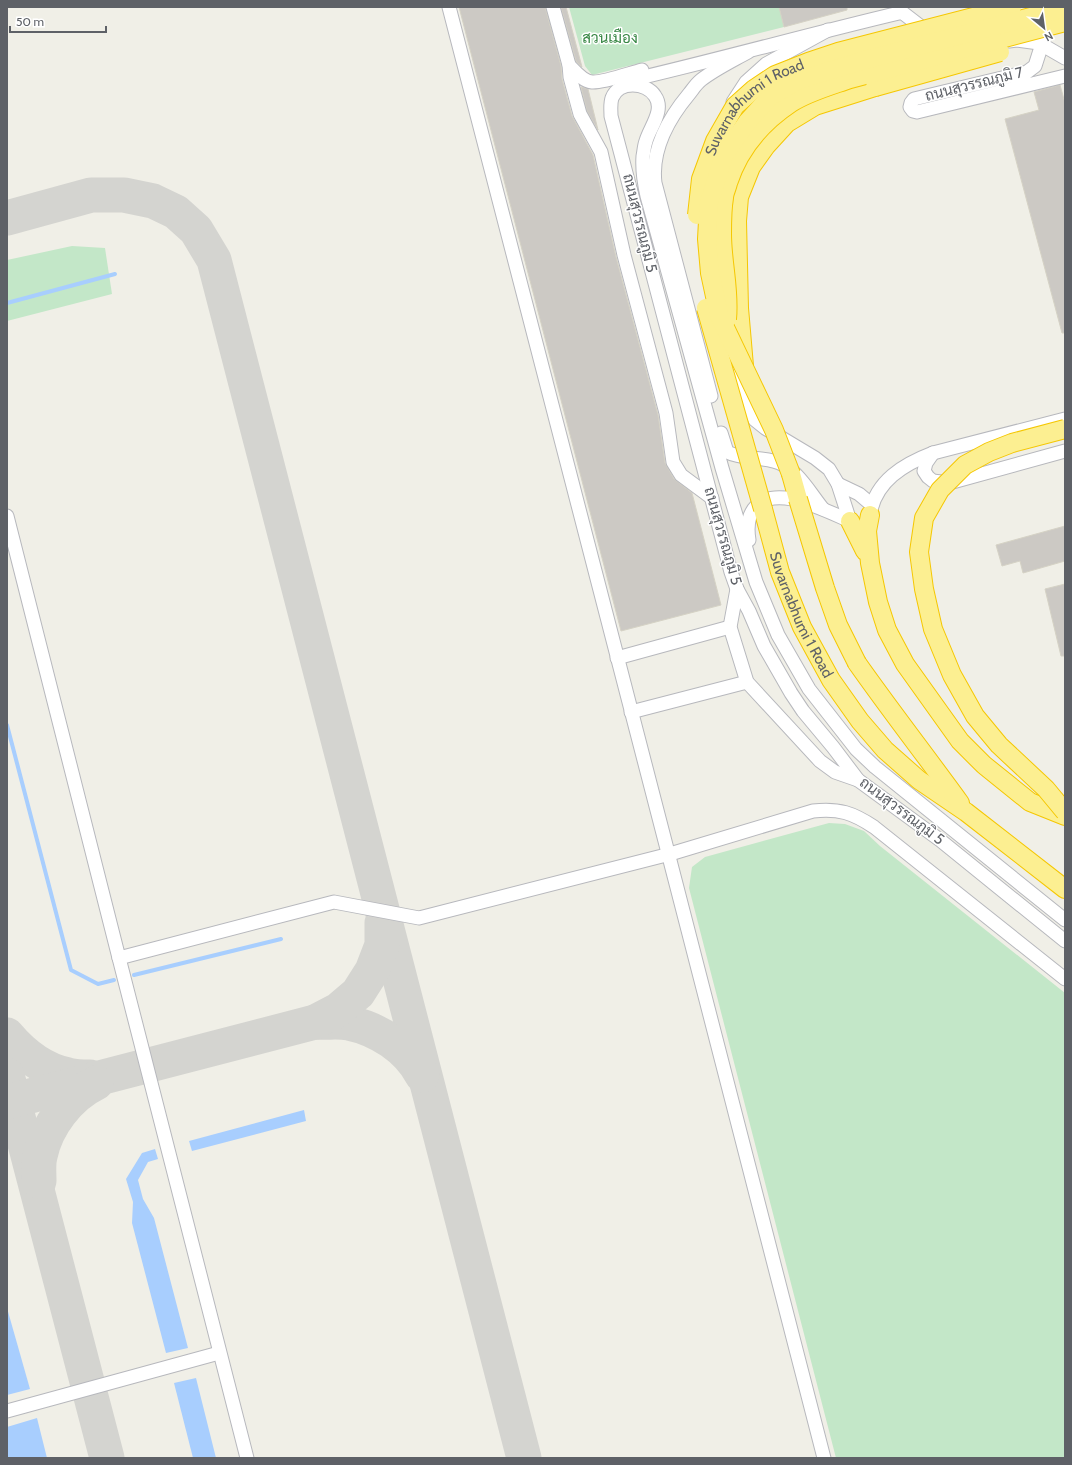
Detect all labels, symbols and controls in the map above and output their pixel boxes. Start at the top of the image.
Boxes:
scale bar [10,8,106,34]
north arrow [1024,8,1064,48]
text: 50 m [16,14,44,29]
park label: สวนเมือง [582,28,638,47]
text: N [1042,29,1056,45]
street label: Suvarnabhumi 1 Road [701,55,807,158]
street label: ถนนสุวรรณภูมิ 7 [923,63,1026,107]
street label: ถนนสุวรรณภูมิ 5 [617,172,661,275]
street label: ถนนสุวรรณภูมิ 5 [698,485,746,588]
street label: Suvarnabhumi 1 Road [766,550,837,681]
street label: ถนนสุวรรณภูมิ 5 [855,773,948,850]

